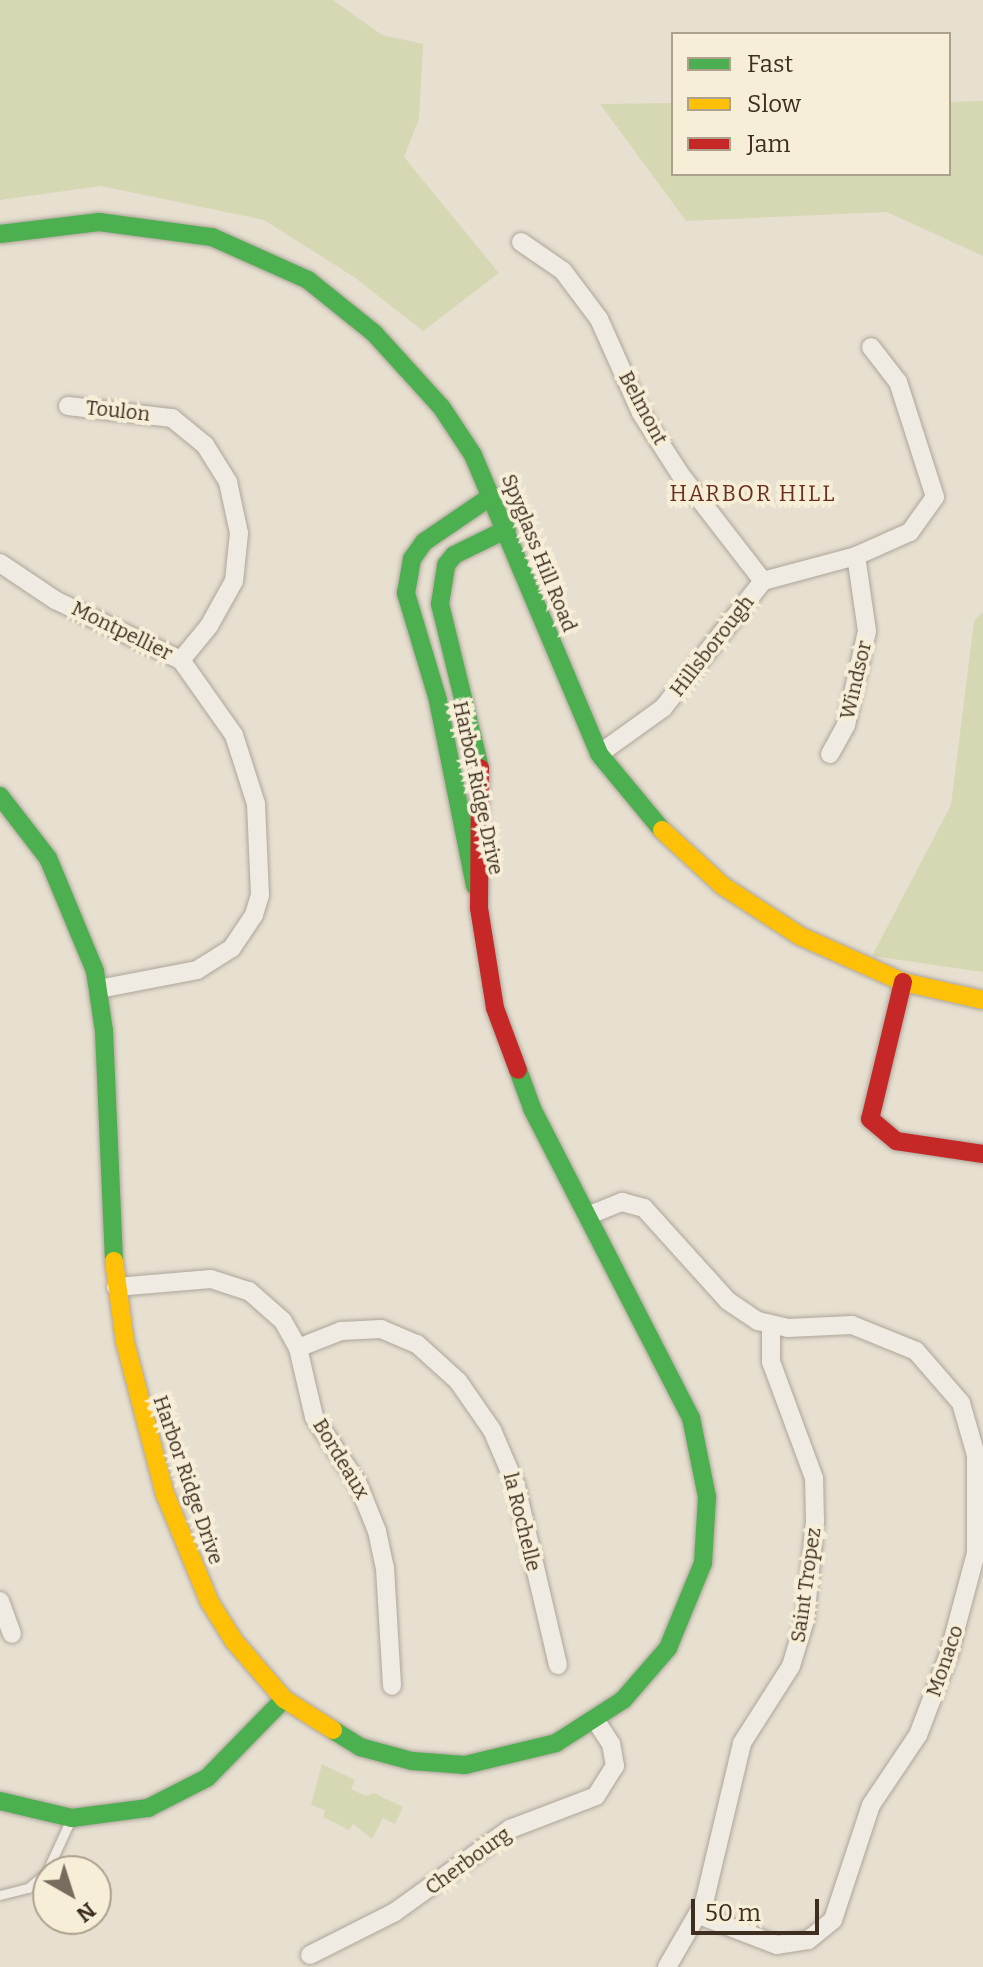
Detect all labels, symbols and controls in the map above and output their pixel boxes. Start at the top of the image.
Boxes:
legend [671,32,951,176]
text: Fast [747,50,793,78]
text: Slow [747,90,801,118]
text: Jam [747,130,790,158]
street label: Belmont [614,367,672,449]
street label: Toulon [85,396,151,426]
street label: Spyglass Hill Road [496,471,582,635]
district label: HARBOR HILL [670,481,836,507]
street label: Hillsborough [665,591,759,701]
street label: Montpellier [68,596,176,666]
street label: Windsor [835,638,877,722]
street label: Harbor Ridge Drive [448,699,508,877]
street label: Harbor Ridge Drive [148,1393,228,1567]
street label: Bordeaux [308,1414,374,1504]
street label: la Rochelle [498,1470,546,1574]
street label: Saint Tropez [786,1526,826,1644]
street label: Monaco [922,1622,968,1700]
street label: Cherbourg [421,1822,515,1900]
north arrow [32,1855,112,1935]
scale bar [695,1883,823,1933]
text: N [71,1897,101,1928]
text: 50 m [705,1899,761,1927]

